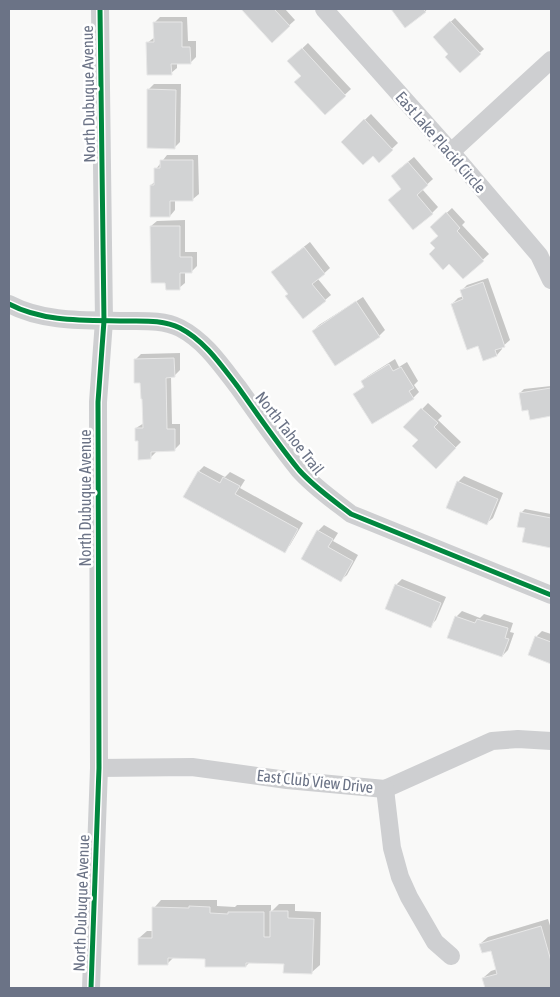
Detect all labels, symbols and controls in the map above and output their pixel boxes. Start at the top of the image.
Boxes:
street label: North Dubuque Avenue [78,25,99,163]
street label: East Lake Placid Circle [392,88,490,196]
street label: North Tahoe Trail [252,388,328,479]
street label: North Dubuque Avenue [76,429,95,567]
street label: East Club View Drive [256,766,374,796]
street label: North Dubuque Avenue [70,834,93,972]

